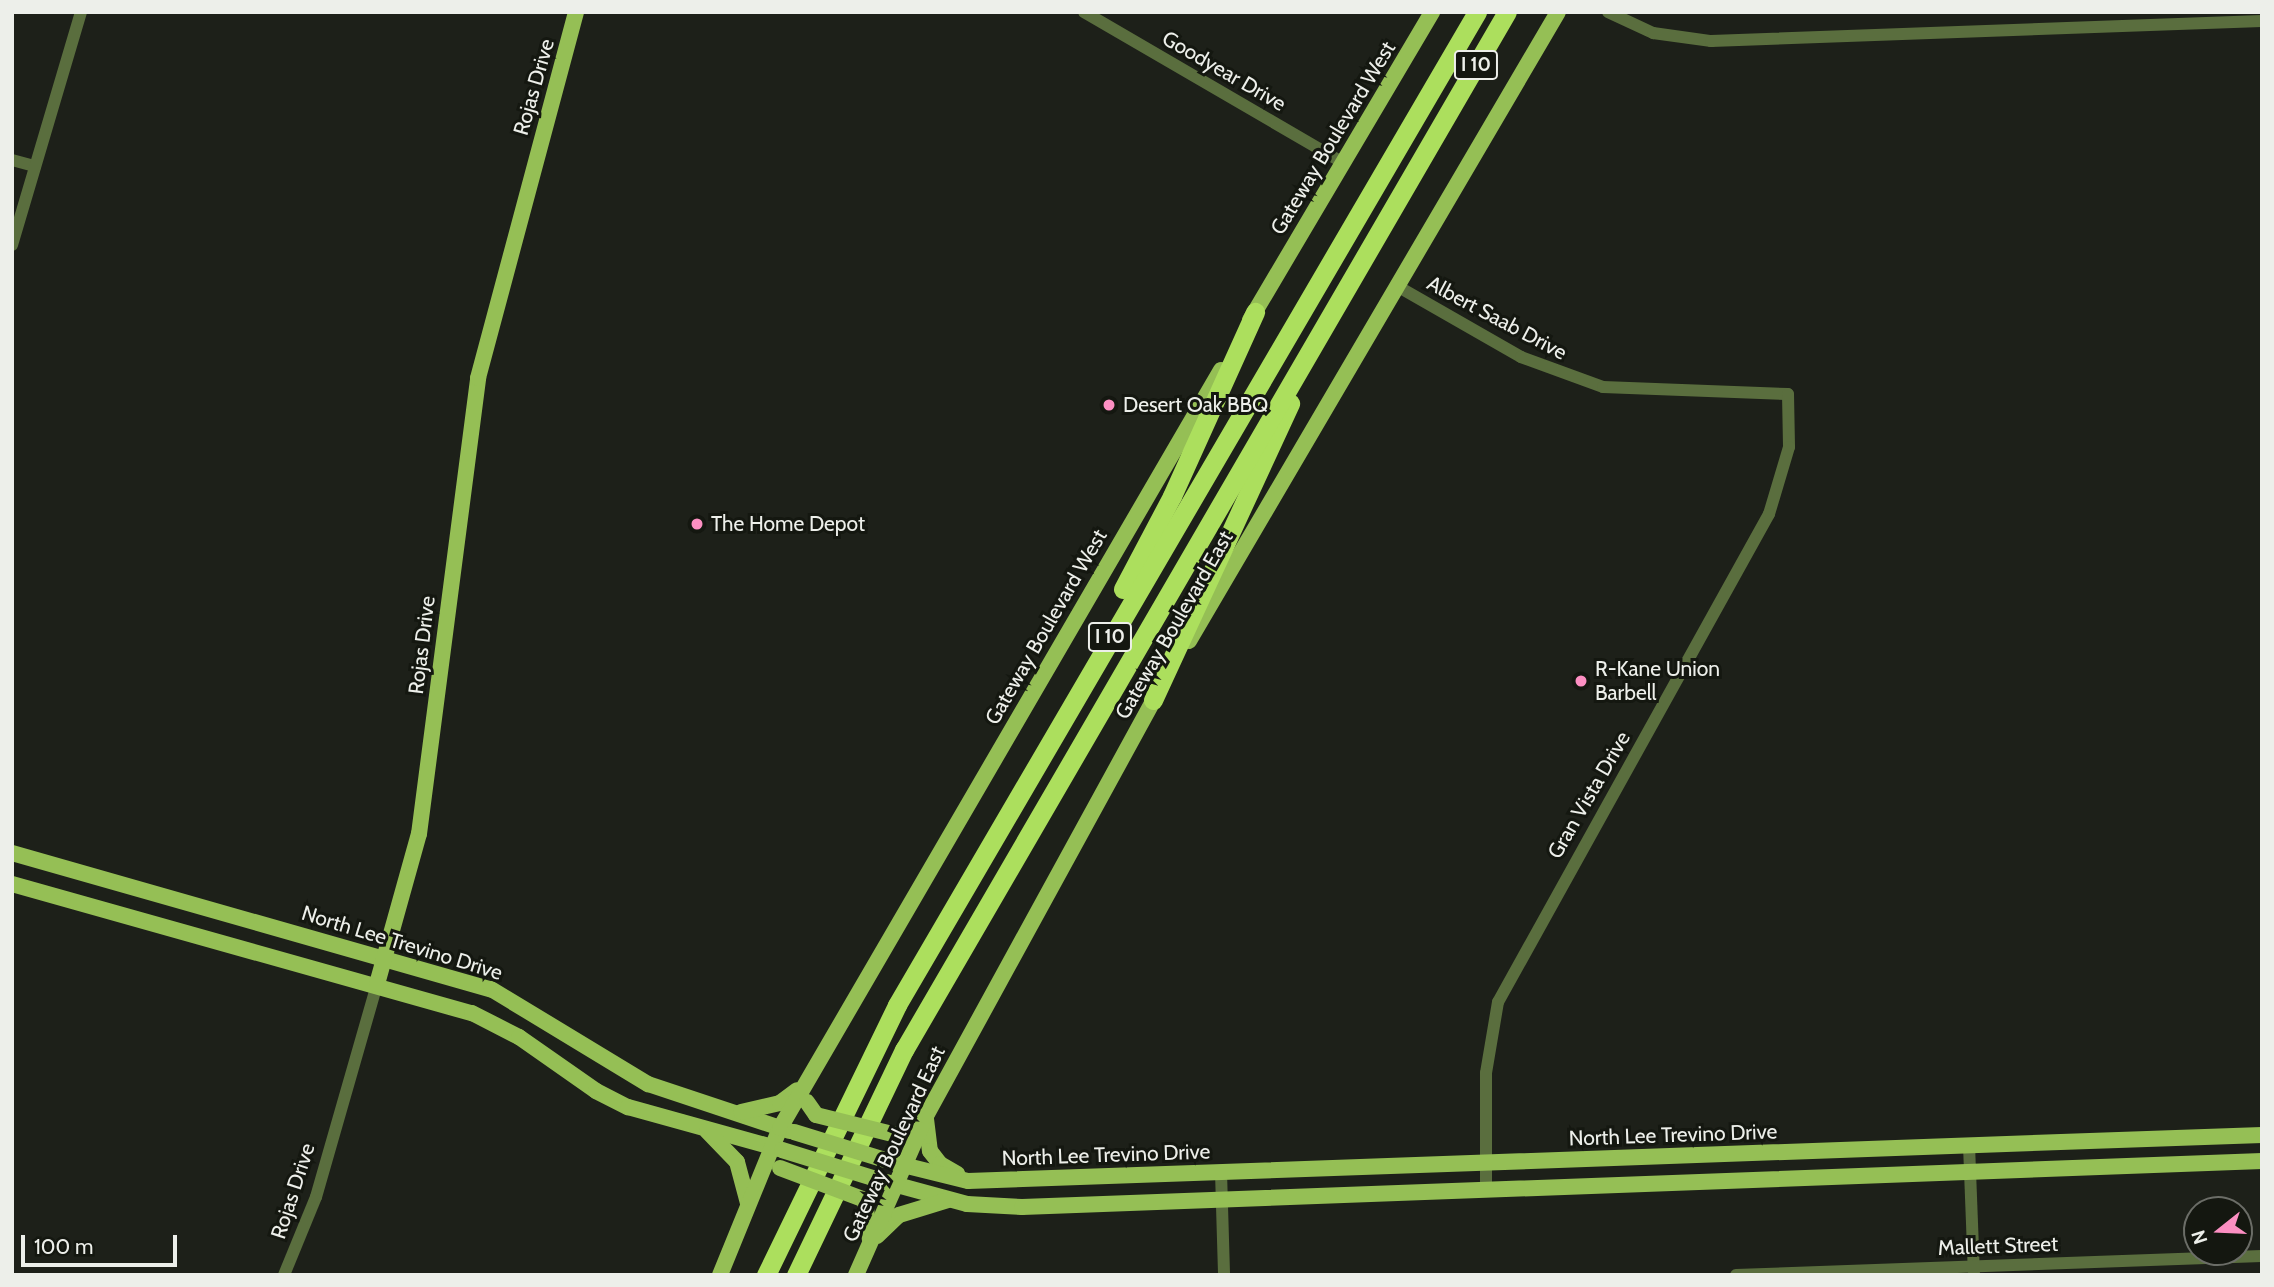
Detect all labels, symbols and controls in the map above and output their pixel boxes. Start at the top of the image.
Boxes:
street label: Goodyear Drive [1158,25,1290,117]
street label: Rojas Drive [508,36,560,138]
street label: Gateway Boulevard West [1265,37,1401,239]
road number: I 10 [1453,50,1499,80]
street label: Albert Saab Drive [1423,271,1571,365]
place label: Desert Oak BBQ [1123,392,1268,418]
marker: Desert Oak BBQ [1101,397,1117,413]
place label: The Home Depot [711,511,865,537]
marker: The Home Depot [689,516,705,532]
street label: Gateway Boulevard West [980,525,1112,729]
street label: Gateway Boulevard East [1110,526,1238,724]
street label: Rojas Drive [403,594,441,696]
road number: I 10 [1087,622,1133,652]
place label: R-Kane Union Barbell [1595,656,1720,706]
marker: R-Kane Union Barbell [1573,673,1589,689]
street label: Gran Vista Drive [1542,727,1636,863]
street label: North Lee Trevino Drive [299,900,505,986]
street label: Gateway Boulevard East [838,1042,950,1246]
street label: North Lee Trevino Drive [1568,1119,1778,1151]
street label: North Lee Trevino Drive [1001,1139,1211,1171]
street label: Rojas Drive [266,1140,320,1242]
north arrow [2183,1196,2253,1266]
scale bar [24,1220,180,1264]
text: N [2186,1227,2212,1247]
street label: Mallett Street [1937,1231,2059,1261]
text: 100 m [34,1234,93,1259]

